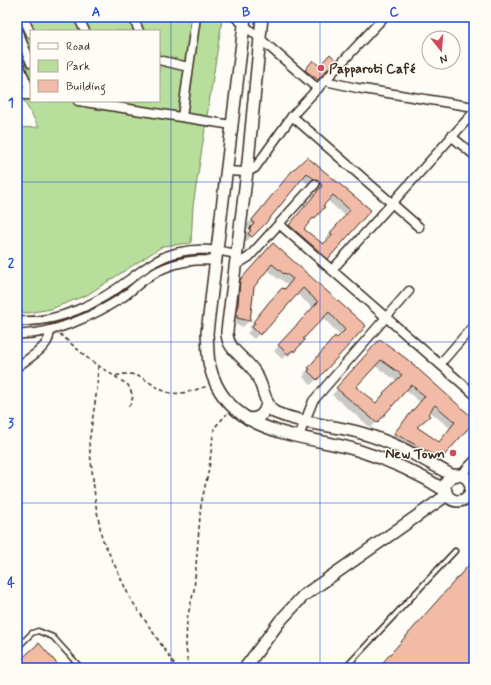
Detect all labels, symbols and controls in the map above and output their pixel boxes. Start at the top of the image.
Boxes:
text: A [92,4,100,21]
text: B [242,4,251,21]
text: C [389,4,399,21]
legend [30,30,160,102]
north arrow [421,30,461,70]
text: Road [66,39,90,55]
text: N [438,51,449,66]
text: Park [66,59,90,75]
place label: Papparoti Café [329,60,416,78]
marker: Papparoti Café [316,63,326,73]
text: Building [66,79,106,96]
text: 1 [8,95,14,112]
text: 2 [8,255,15,272]
text: 3 [8,415,14,432]
place label: New Town [385,445,445,463]
marker: New Town [448,448,458,458]
text: 4 [7,575,15,592]

